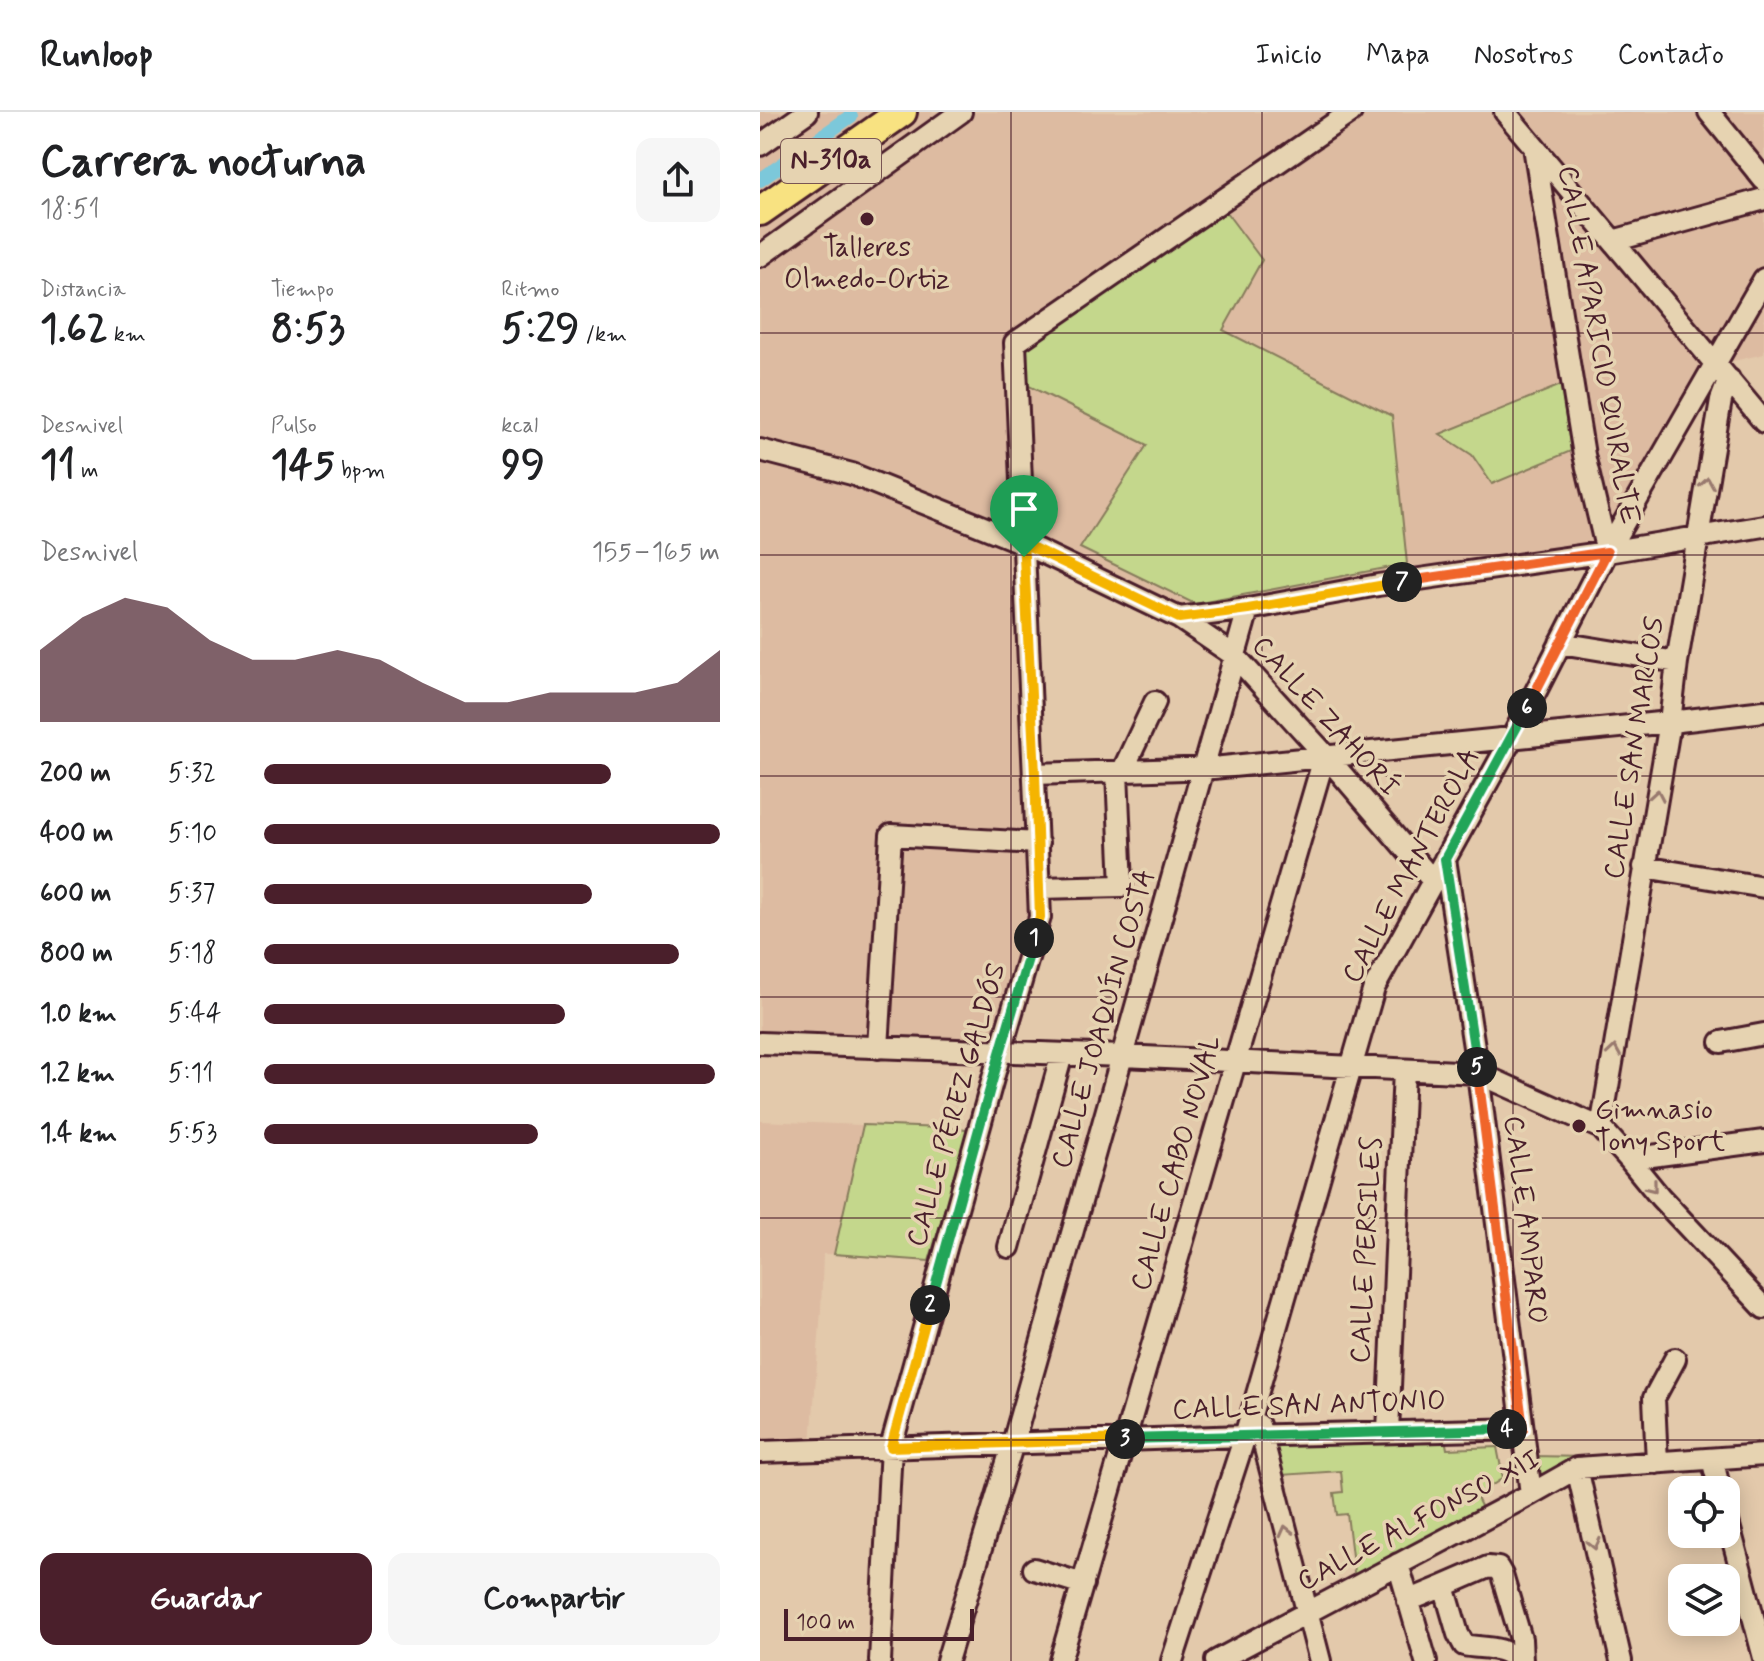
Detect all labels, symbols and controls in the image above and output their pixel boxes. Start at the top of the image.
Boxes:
text: Runloop [40,31,154,80]
text: Inicio [1255,37,1322,74]
text: Mapa [1366,37,1430,74]
text: Nosotros [1474,37,1573,74]
text: Contacto [1617,37,1724,74]
text: Carrera nocturna [40,134,366,192]
button: share [636,138,720,222]
road number: N-310a [781,139,881,183]
street label: CALLE APARICIO QUIRALTE [1548,163,1648,527]
text: 18:51 [40,193,100,227]
marker: Talleres Olmedo-Ortiz [858,210,876,228]
place label: Talleres Olmedo-Ortiz [784,230,950,299]
text: Distancia [40,276,126,304]
text: Tiempo [271,276,334,304]
text: Ritmo [501,276,559,304]
text: 1.62 [40,304,108,356]
text: 8:53 [271,304,345,356]
text: 5:29 [501,304,579,356]
text: km [108,321,146,349]
text: /km [579,321,627,349]
text: Desnivel [40,412,123,440]
text: Pulso [271,412,317,440]
text: kcal [501,412,538,440]
text: 11 [40,440,75,492]
text: 145 [271,440,335,492]
text: 99 [501,440,545,492]
text: m [75,457,99,485]
text: bpm [335,457,385,485]
pin [990,475,1058,557]
one-way arrow [1698,476,1715,490]
icon: arrive [1002,487,1046,531]
text: Desnivel [40,536,138,570]
text: 155–165 m [592,536,720,570]
pin: 7 [1382,562,1422,602]
text: 7 [1395,568,1409,596]
street label: CALLE SAN MARCOS [1596,614,1674,882]
street label: CALLE ZAHORÍ [1243,628,1408,805]
pin: 6 [1507,688,1547,728]
text: 6 [1521,694,1533,722]
street label: CALLE MANTEROLA [1334,742,1490,990]
text: 200 m [40,757,111,791]
text: 5:32 [168,757,216,791]
one-way arrow [1648,788,1665,802]
text: 400 m [40,817,113,851]
text: 5:10 [168,817,217,851]
street label: CALLE JOAQUÍN COSTA [1043,865,1164,1173]
text: 600 m [40,877,112,911]
text: 5:37 [168,877,215,911]
pin: 1 [1014,918,1054,958]
text: 1 [1029,924,1039,952]
text: 800 m [40,937,113,971]
text: 5:18 [168,937,216,971]
street label: CALLE PÉREZ GALDÓS [897,958,1015,1251]
text: 1.0 km [40,997,117,1031]
text: 5:44 [168,997,221,1031]
street label: CALLE CABO NOVAL [1123,1031,1231,1295]
one-way arrow [1604,1044,1621,1058]
pin: 5 [1457,1047,1497,1087]
text: 5 [1470,1053,1484,1081]
text: 1.2 km [40,1057,115,1091]
text: 5:11 [168,1057,213,1091]
place label: Gimnasio Tony Sport [1595,1092,1726,1161]
street label: CALLE AMPARO [1494,1114,1556,1326]
text: 1.4 km [40,1117,117,1151]
text: 5:53 [168,1117,217,1151]
marker: Gimnasio Tony Sport [1570,1117,1588,1135]
street label: CALLE PERSILES [1343,1136,1391,1364]
one-way arrow [1642,1178,1656,1193]
pin: 2 [910,1285,950,1325]
text: 2 [925,1291,935,1319]
street label: CALLE SAN ANTONIO [1172,1383,1446,1429]
pin: 4 [1487,1409,1527,1449]
text: 4 [1501,1415,1513,1443]
pin: 3 [1105,1419,1145,1459]
text: 3 [1120,1425,1130,1453]
street label: CALLE ALFONSO XII [1291,1441,1547,1601]
map controls [1668,1476,1740,1636]
button: locate [1668,1476,1740,1548]
one-way arrow [1279,1525,1296,1539]
one-way arrow [1585,1537,1602,1550]
button: Guardar [40,1553,372,1645]
button: Compartir [388,1553,720,1645]
button: layers [1668,1564,1740,1636]
scale bar [784,1605,974,1641]
text: 100 m [796,1609,855,1637]

